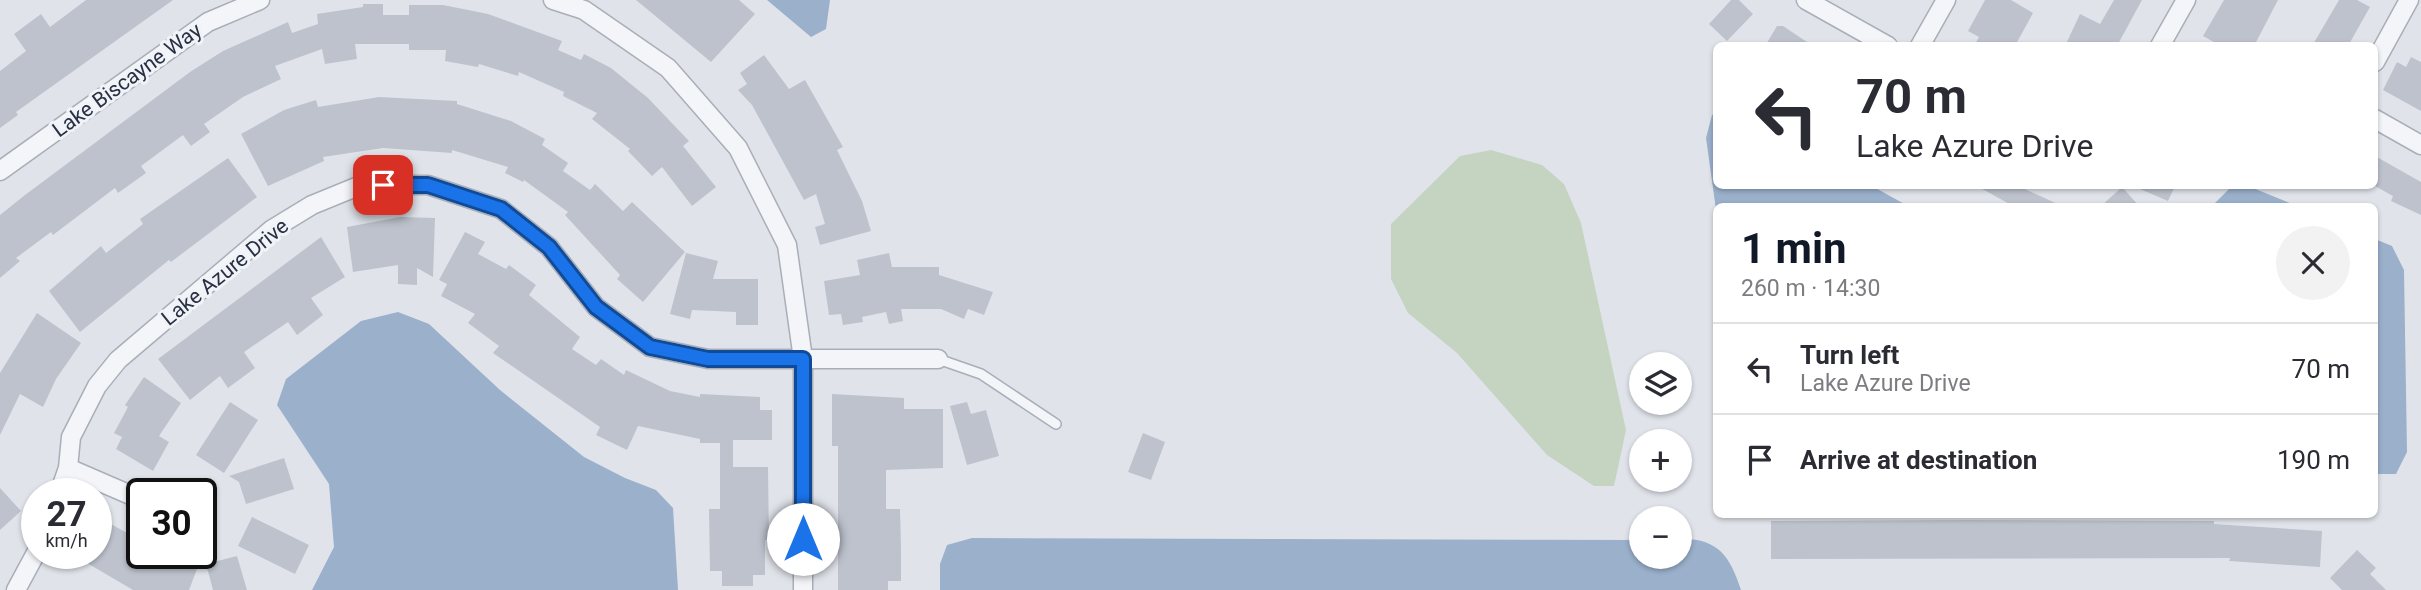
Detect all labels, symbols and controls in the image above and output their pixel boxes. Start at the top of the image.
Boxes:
street label: Lake Biscayne Way [48,18,206,142]
text: 70 m [1856,68,1967,125]
icon: left [1741,70,1832,161]
text: Lake Azure Drive [1856,127,2093,165]
pin [353,155,413,215]
icon: arrive [364,166,402,204]
street label: Lake Azure Drive [157,214,293,330]
text: 1 min [1741,224,1847,273]
button: close [2276,226,2350,300]
text: 260 m · 14:30 [1741,275,1880,302]
text: Turn left [1800,340,1899,370]
icon: left [1741,350,1779,388]
map controls [1629,352,1692,569]
button: layers [1629,352,1692,415]
text: 70 m [2292,354,2350,384]
text: Lake Azure Drive [1800,370,1971,397]
button: + [1629,429,1692,492]
icon: arrive [1741,441,1779,479]
text: Arrive at destination [1800,445,2037,475]
text: 190 m [2277,445,2350,475]
speed limit sign: 30 [126,478,217,569]
text: 27 [46,494,87,535]
position arrow [766,502,840,576]
button: − [1629,506,1692,569]
text: km/h [45,530,88,551]

